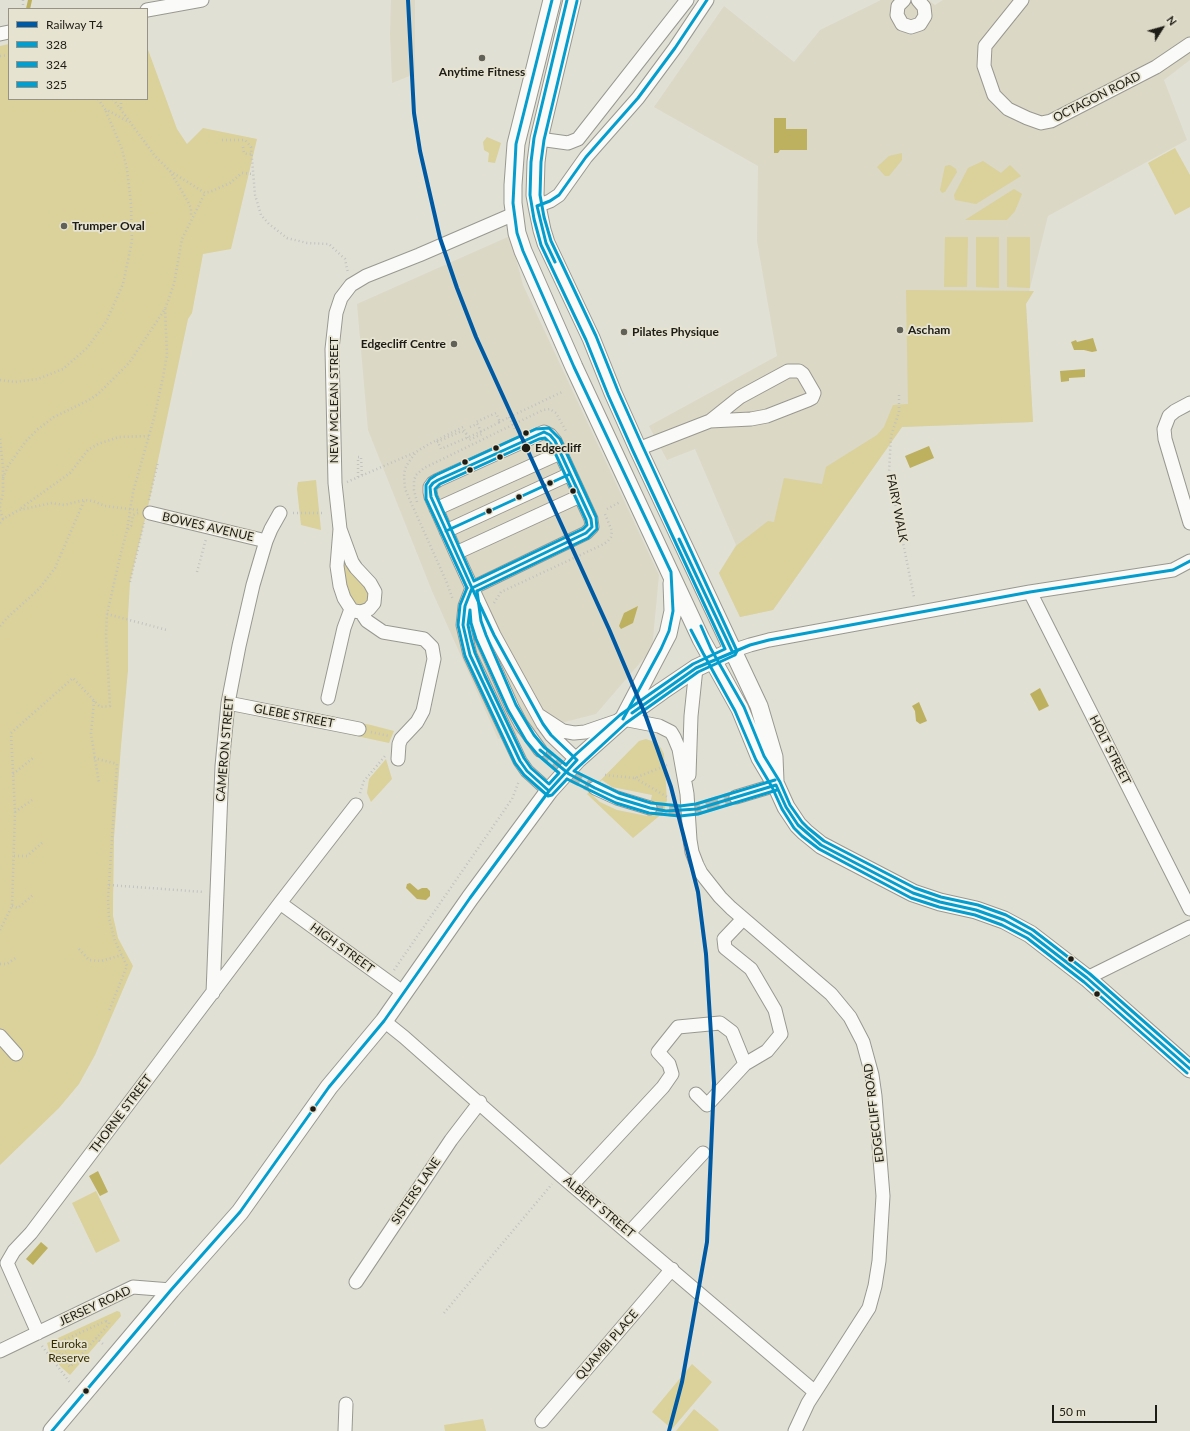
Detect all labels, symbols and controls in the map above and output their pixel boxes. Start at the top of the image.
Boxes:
legend [8,8,148,100]
north arrow [1142,8,1182,48]
text: N [1164,13,1180,28]
text: Railway T4 [46,17,103,32]
text: 328 [46,37,67,52]
marker: Anytime Fitness [477,53,487,63]
text: 324 [46,57,67,72]
place label: Anytime Fitness [439,65,525,79]
street label: OCTAGON ROAD [1051,69,1143,125]
text: 325 [46,77,67,92]
place label: Trumper Oval [72,219,145,233]
marker: Trumper Oval [59,221,69,231]
place label: Ascham [908,323,950,337]
place label: Pilates Physique [632,325,719,339]
marker: Ascham [895,325,905,335]
marker: Pilates Physique [619,327,629,337]
street label: NEW MCLEAN STREET [327,337,341,463]
place label: Edgecliff Centre [361,337,446,351]
marker: Edgecliff Centre [449,339,459,349]
unlabelled marker [521,428,531,438]
place label: Edgecliff [535,441,581,455]
marker: Edgecliff [520,442,532,454]
unlabelled marker [491,443,501,453]
unlabelled marker [495,452,505,462]
unlabelled marker [460,457,470,467]
unlabelled marker [465,465,475,475]
street label: FAIRY WALK [883,473,911,543]
unlabelled marker [545,478,555,488]
unlabelled marker [568,486,578,496]
unlabelled marker [514,492,524,502]
unlabelled marker [484,506,494,516]
street label: BOWES AVENUE [161,509,255,545]
street label: CAMERON STREET [213,696,237,802]
street label: GLEBE STREET [253,701,335,731]
street label: HOLT STREET [1086,713,1134,787]
street label: HIGH STREET [307,920,377,976]
unlabelled marker [1066,954,1076,964]
unlabelled marker [1092,989,1102,999]
street label: EDGECLIFF ROAD [861,1063,887,1163]
street label: THORNE STREET [87,1072,155,1156]
unlabelled marker [308,1104,318,1114]
street label: SISTERS LANE [388,1155,444,1227]
street label: ALBERT STREET [561,1173,637,1241]
street label: JERSEY ROAD [57,1283,133,1329]
street label: QUAMBI PLACE [573,1307,641,1383]
park label: Euroka Reserve [48,1337,90,1365]
unlabelled marker [81,1386,91,1396]
scale bar [1054,1397,1159,1423]
text: 50 m [1059,1404,1086,1419]

